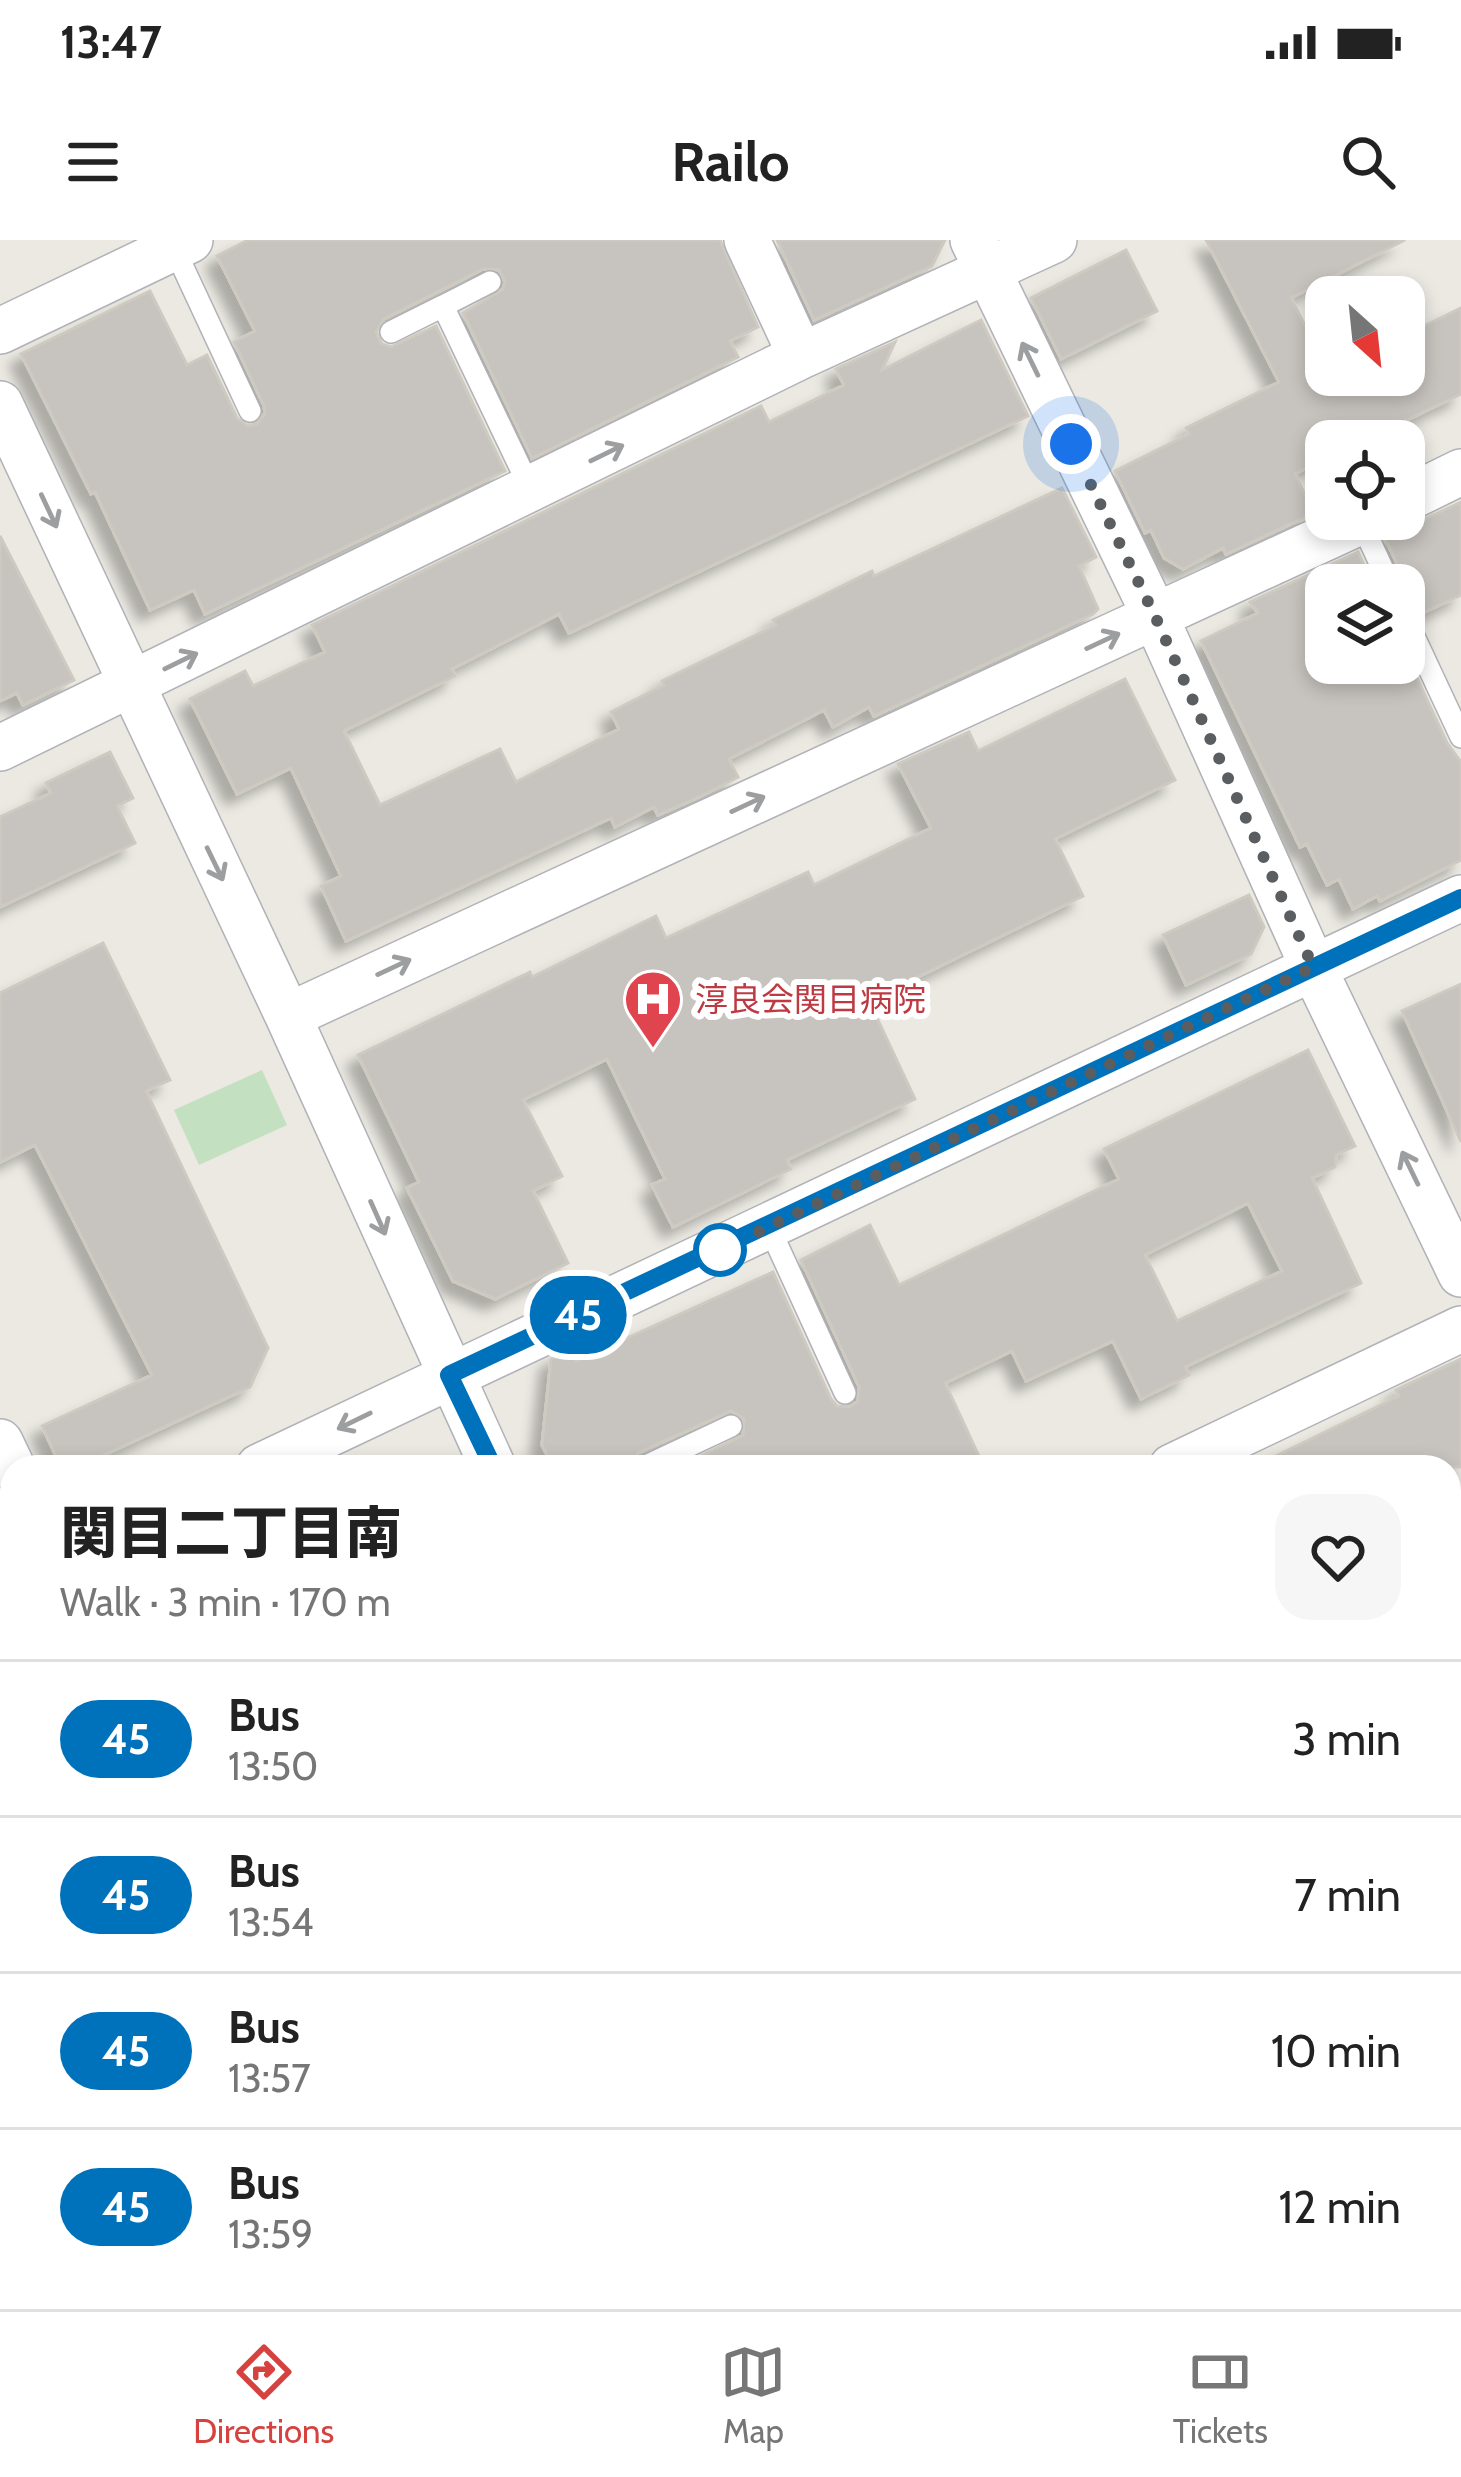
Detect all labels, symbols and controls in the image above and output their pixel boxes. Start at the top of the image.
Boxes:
text: 13:47 [60,15,162,69]
icon: menu [60,129,126,195]
text: Railo [671,129,790,195]
icon: search [1335,129,1401,195]
north arrow [1305,276,1425,396]
map controls [1305,276,1425,684]
one-way arrow [1018,342,1040,378]
your location [1041,414,1101,474]
button: locate [1305,420,1425,540]
one-way arrow [589,440,624,463]
one-way arrow [39,492,61,528]
button: layers [1305,564,1425,684]
one-way arrow [1084,628,1120,650]
one-way arrow [162,649,198,671]
one-way arrow [729,791,765,813]
one-way arrow [205,845,227,881]
one-way arrow [375,954,411,976]
hospital icon: 淳良会関目病院 [622,968,684,1050]
place label: 淳良会関目病院 [695,979,926,1019]
one-way arrow [1398,1151,1420,1187]
one-way arrow [369,1199,391,1235]
unlabelled marker [695,1225,745,1275]
line badge: 45 [524,1276,632,1354]
text: 45 [554,1289,602,1341]
one-way arrow [337,1411,373,1433]
button: heart [1275,1494,1401,1620]
text: 関目二丁目南 [60,1498,402,1567]
text: Walk · 3 min · 170 m [60,1578,391,1626]
text: Bus [228,1688,300,1742]
text: 3 min [1292,1712,1401,1766]
text: 45 [102,1713,150,1765]
text: 13:50 [228,1742,318,1790]
text: Bus [228,1844,300,1898]
text: 7 min [1294,1868,1401,1922]
text: 45 [102,1869,150,1921]
text: 13:54 [228,1898,314,1946]
text: Bus [228,2000,300,2054]
text: 10 min [1271,2024,1401,2078]
text: 45 [102,2025,150,2077]
text: 13:57 [228,2054,311,2102]
text: Bus [228,2156,300,2210]
text: 12 min [1278,2180,1401,2234]
text: 45 [102,2181,150,2233]
text: 13:59 [228,2210,313,2258]
tab: Directions [193,2339,334,2451]
tab: Map [720,2339,786,2451]
tab: Tickets [1173,2339,1268,2451]

